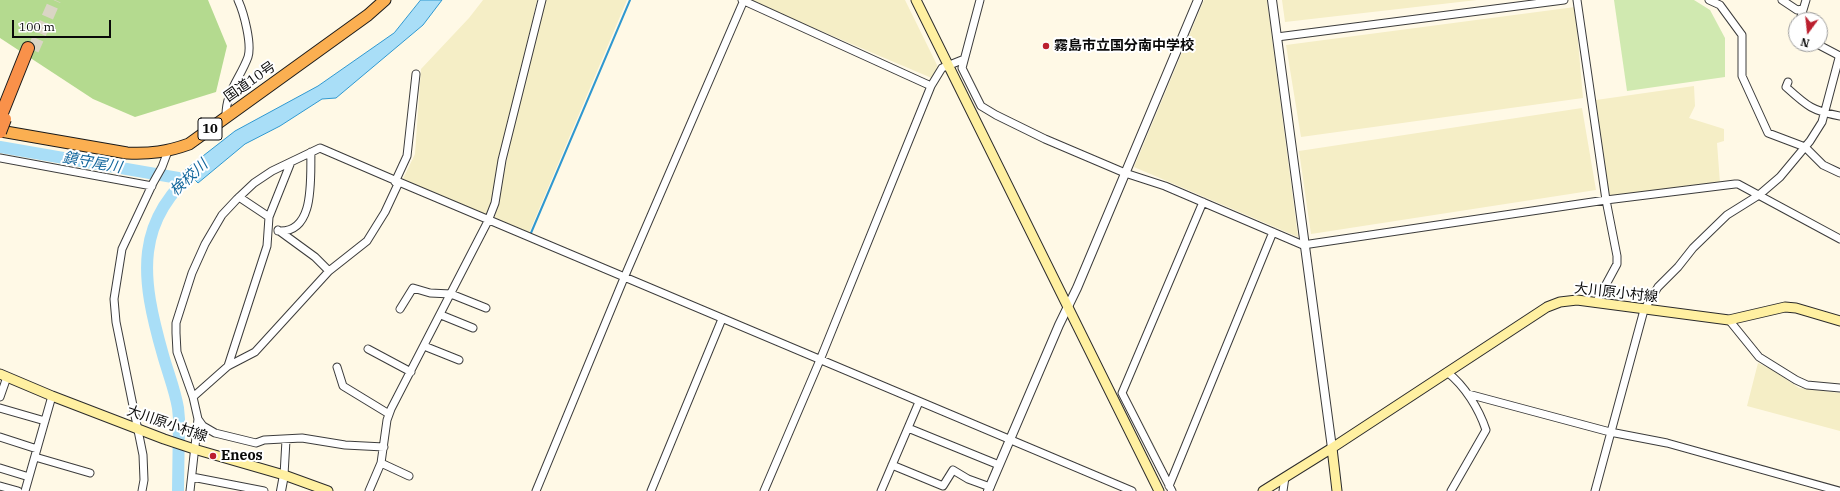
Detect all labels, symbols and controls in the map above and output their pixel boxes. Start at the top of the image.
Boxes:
scale bar [14,12,113,38]
north arrow [1788,12,1828,52]
text: 100 m [19,19,55,34]
text: N [1799,35,1811,51]
place label: 霧島市立国分南中学校 [1054,38,1194,54]
marker: 霧島市立国分南中学校 [1041,41,1051,51]
street label: 国道10号 [221,58,279,106]
road number: 10 [198,118,222,140]
water label: 鎮守尾川 [61,149,123,177]
water label: 検校川 [166,156,212,200]
street label: 大川原小村線 [1573,280,1659,306]
street label: 大川原小村線 [125,402,209,446]
place label: Eneos [221,448,263,464]
marker: Eneos [208,451,218,461]

